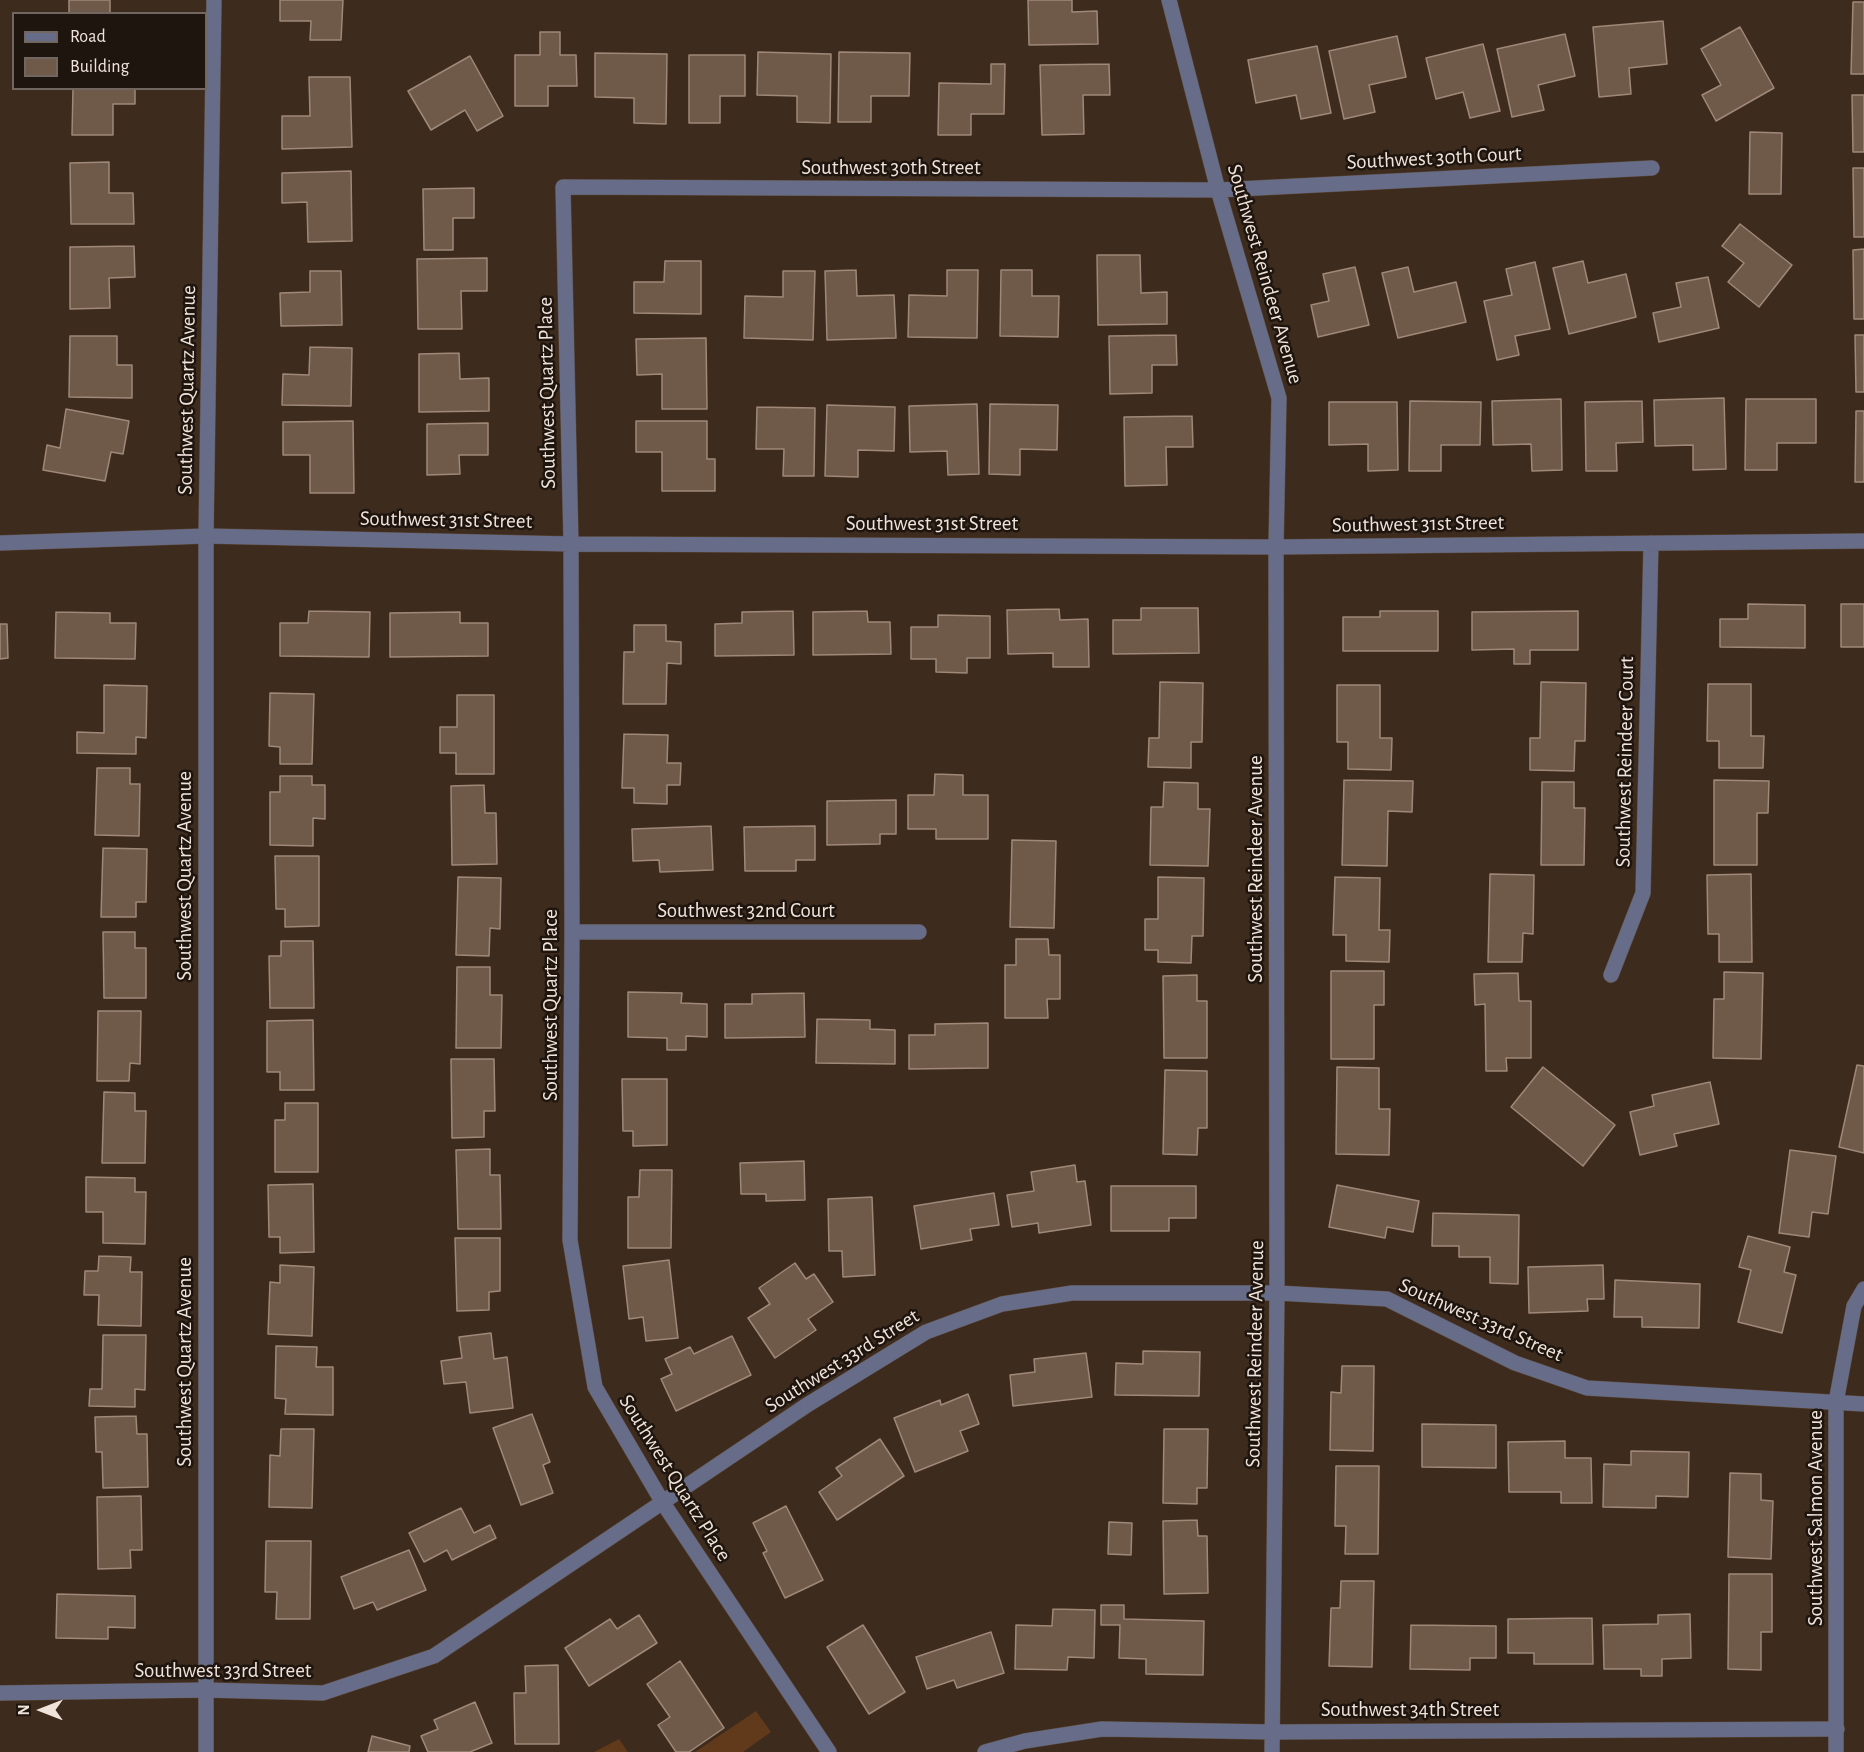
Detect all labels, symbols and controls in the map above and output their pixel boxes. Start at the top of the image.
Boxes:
legend [12,12,207,90]
text: Road [70,28,106,46]
text: Building [70,58,129,76]
street label: Southwest 30th Court [1346,141,1522,175]
street label: Southwest 30th Street [801,155,981,181]
street label: Southwest Reindeer Avenue [1222,161,1308,387]
street label: Southwest Quartz Avenue [173,285,201,495]
street label: Southwest Quartz Place [533,297,561,489]
street label: Southwest 31st Street [360,506,532,534]
street label: Southwest 31st Street [1332,510,1504,538]
street label: Southwest 31st Street [846,511,1018,537]
street label: Southwest Reindeer Court [1611,656,1639,868]
street label: Southwest Reindeer Avenue [1243,755,1269,983]
street label: Southwest Quartz Avenue [172,771,198,981]
street label: Southwest 32nd Court [657,898,835,924]
street label: Southwest Quartz Place [538,909,564,1101]
street label: Southwest Reindeer Avenue [1240,1240,1270,1468]
street label: Southwest Quartz Avenue [172,1257,198,1467]
street label: Southwest 33rd Street [1395,1272,1567,1368]
street label: Southwest 33rd Street [760,1303,924,1419]
street label: Southwest Quartz Place [613,1390,737,1566]
street label: Southwest Salmon Avenue [1803,1410,1829,1626]
street label: Southwest 33rd Street [134,1658,312,1684]
north arrow [12,1680,72,1740]
street label: Southwest 34th Street [1321,1697,1499,1723]
text: N [16,1704,32,1716]

